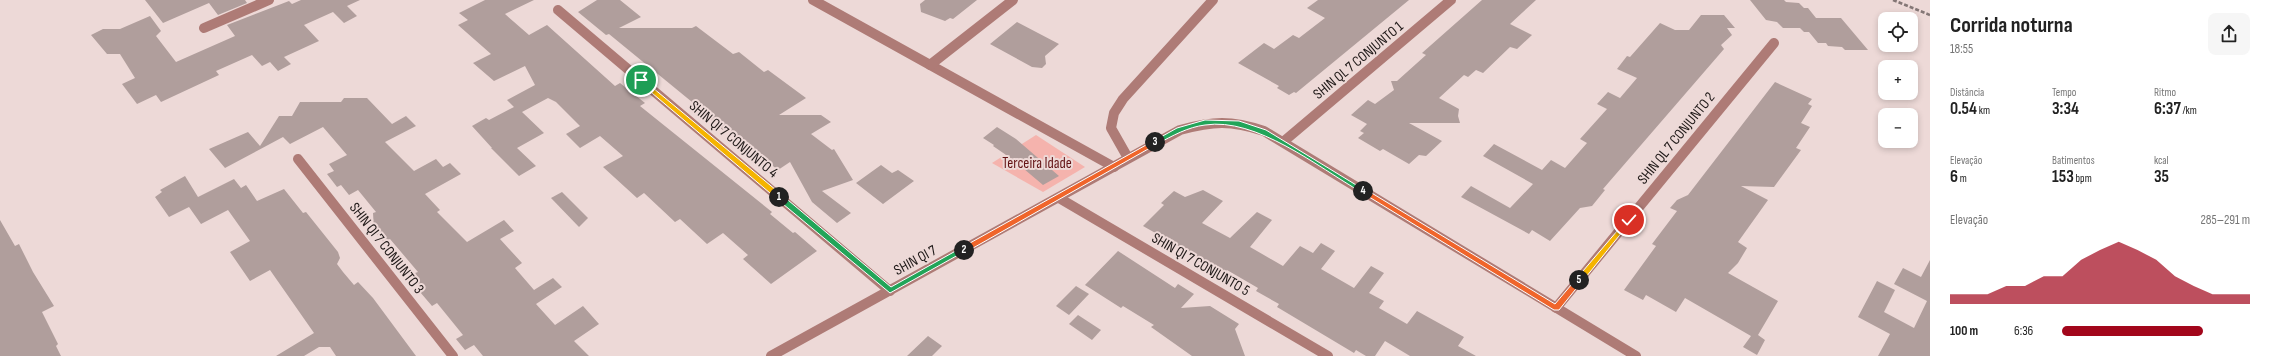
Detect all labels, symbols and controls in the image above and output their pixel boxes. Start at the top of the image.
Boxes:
map controls [1878,12,1918,148]
button: locate [1878,12,1918,52]
text: Corrida noturna [1950,12,2073,39]
button: share [2208,13,2250,55]
street label: SHIN QL 7 CONJUNTO 1 [1309,17,1408,104]
text: 18:55 [1950,41,1973,57]
button: + [1878,60,1918,100]
pin [624,63,658,97]
icon: arrive [630,69,652,91]
text: Distância [1950,86,1984,99]
text: Tempo [2052,86,2076,99]
text: Ritmo [2154,86,2176,99]
street label: SHIN QL 7 CONJUNTO 2 [1633,88,1719,188]
street label: SHIN QI 7 CONJUNTO 4 [685,97,782,182]
text: 0.54 [1950,99,1977,119]
text: 3:34 [2052,99,2079,119]
text: 6:37 [2154,99,2181,119]
text: km [1977,104,1990,117]
text: /km [2181,104,2197,117]
button: − [1878,108,1918,148]
pin: 3 [1145,132,1165,152]
text: 3 [1153,135,1157,148]
park label: Terceira Idade [1002,154,1072,173]
text: Elevação [1950,154,1982,167]
text: Batimentos [2052,154,2095,167]
text: kcal [2154,154,2169,167]
text: 6 [1950,167,1958,187]
text: 153 [2052,167,2074,187]
text: 35 [2154,167,2169,187]
text: m [1958,172,1967,185]
text: bpm [2074,172,2092,185]
pin: 4 [1353,181,1373,201]
text: 4 [1360,184,1366,197]
pin: 1 [769,187,789,207]
text: 1 [777,190,781,203]
street label: SHIN QI 7 CONJUNTO 3 [345,199,428,298]
pin [1612,203,1646,237]
icon: check [1618,209,1640,231]
text: Elevação [1950,212,1988,228]
text: 285–291 m [2200,212,2250,228]
street label: SHIN QI 7 CONJUNTO 5 [1148,229,1253,300]
pin: 2 [954,240,974,260]
street label: SHIN QI 7 [891,241,940,280]
text: 2 [962,243,966,256]
pin: 5 [1569,270,1589,290]
text: 5 [1577,273,1581,286]
text: 100 m [1950,323,1978,339]
text: 6:36 [2014,323,2033,339]

